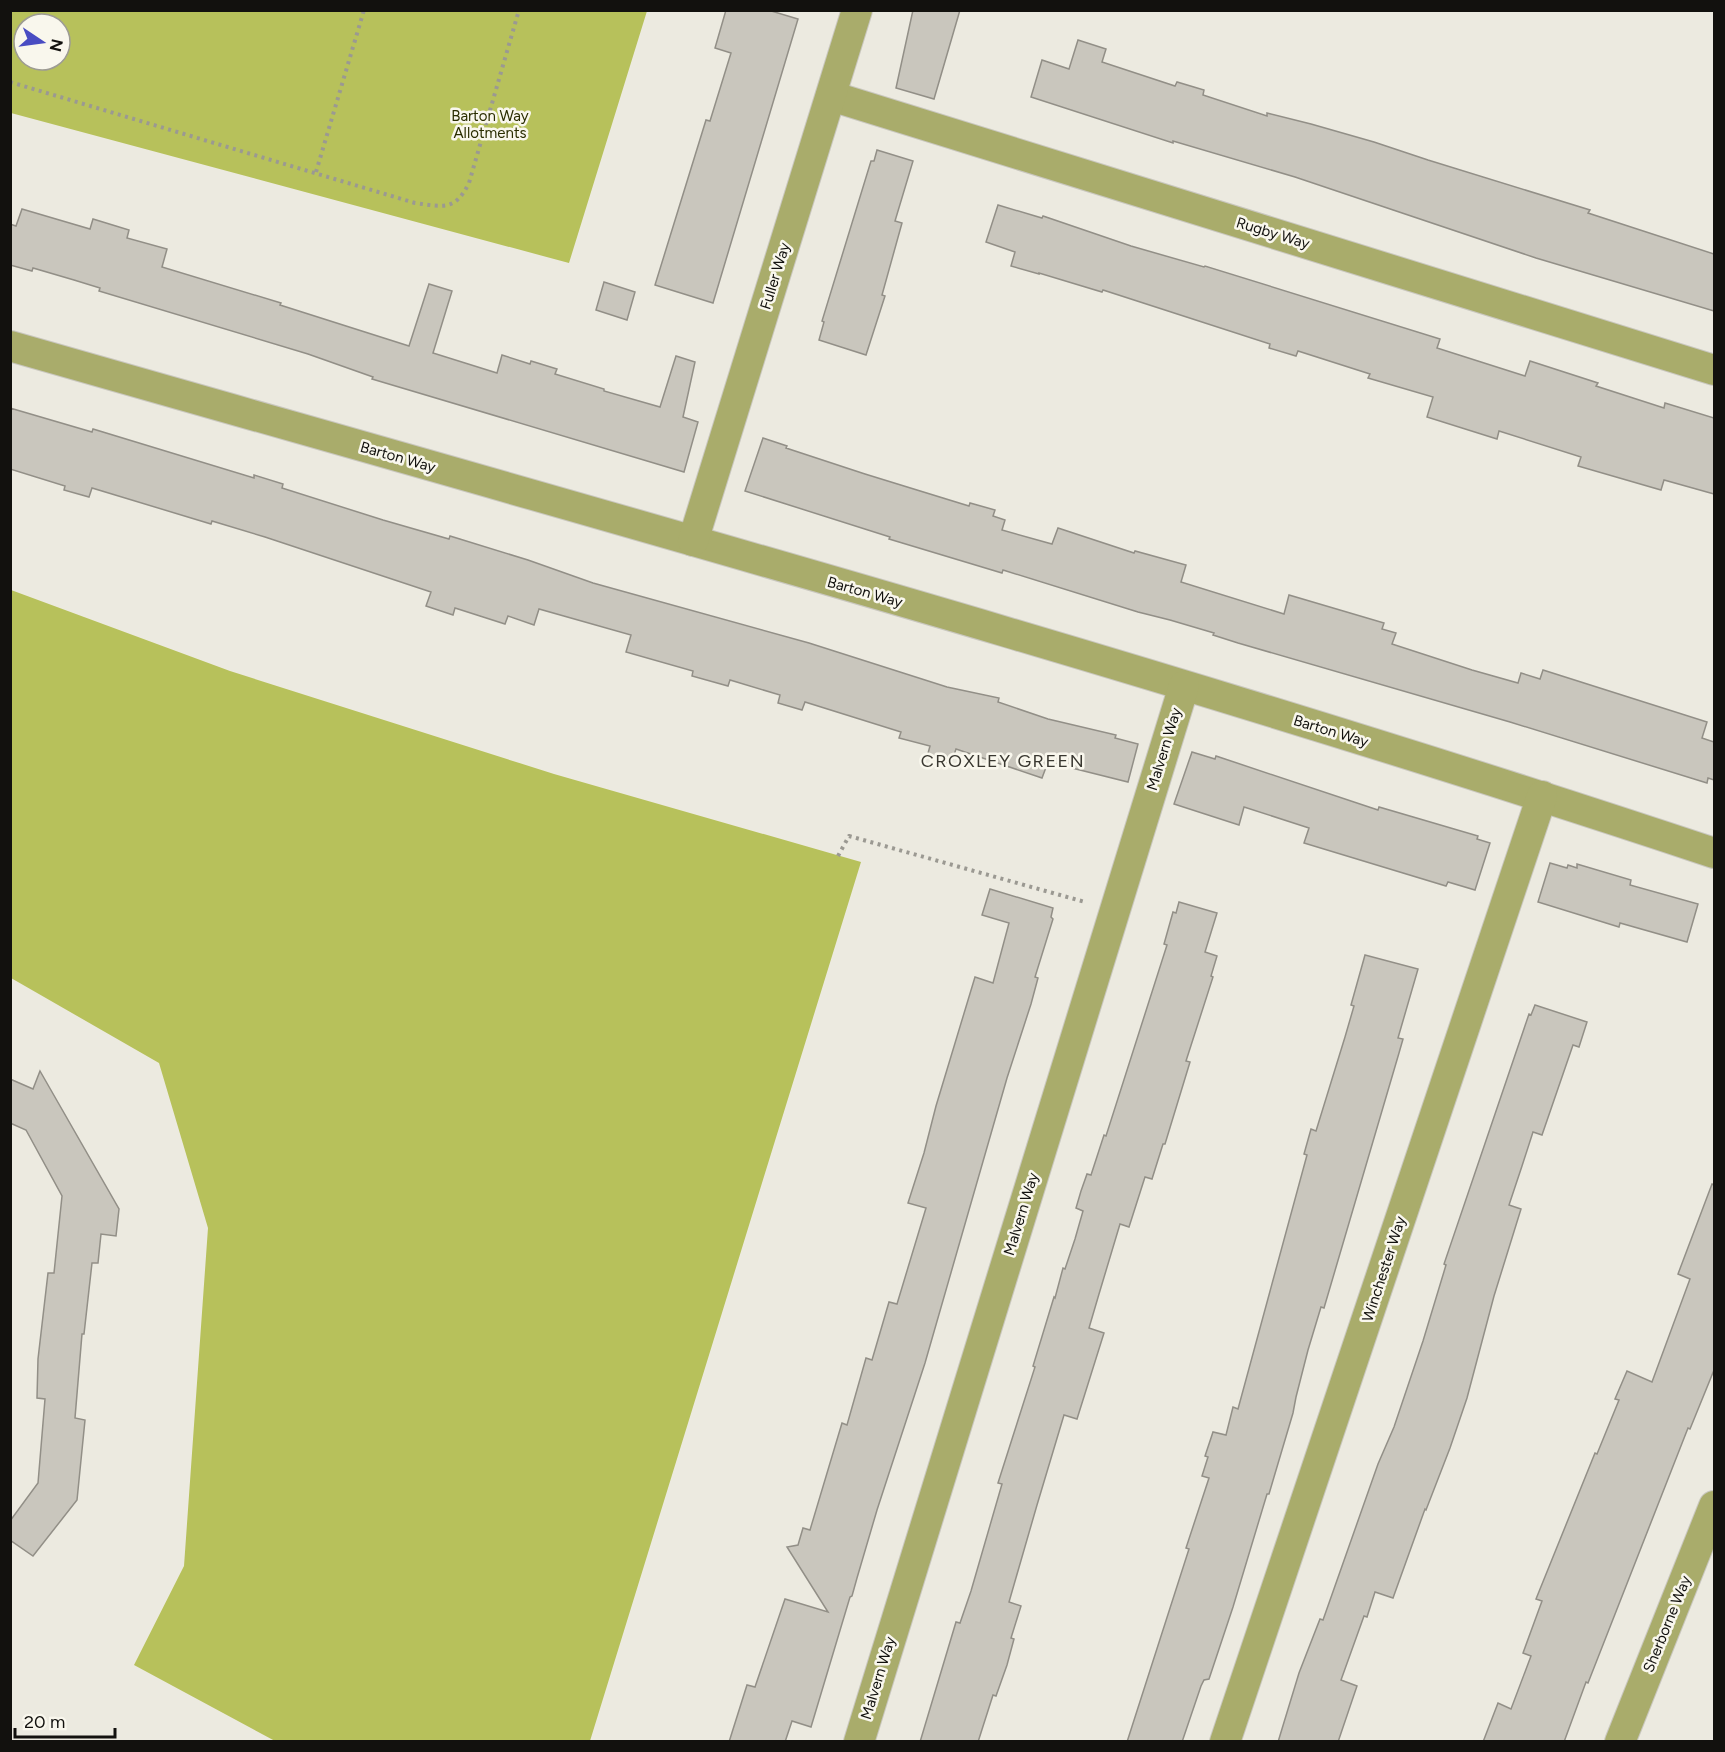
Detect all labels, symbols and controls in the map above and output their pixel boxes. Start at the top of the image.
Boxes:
north arrow [12,12,72,72]
text: N [45,37,67,53]
park label: Barton Way Allotments [451,107,529,142]
street label: Rugby Way [1234,213,1312,253]
street label: Fuller Way [756,240,794,312]
street label: Barton Way [358,438,438,476]
street label: Barton Way [825,573,905,611]
street label: Malvern Way [1143,705,1185,793]
street label: Barton Way [1291,711,1371,751]
district label: CROXLEY GREEN [921,750,1085,772]
street label: Malvern Way [1000,1170,1042,1258]
street label: Winchester Way [1358,1214,1410,1324]
street label: Sherborne Way [1639,1573,1695,1675]
street label: Malvern Way [857,1634,899,1722]
scale bar [15,1701,116,1739]
text: 20 m [24,1711,65,1733]

